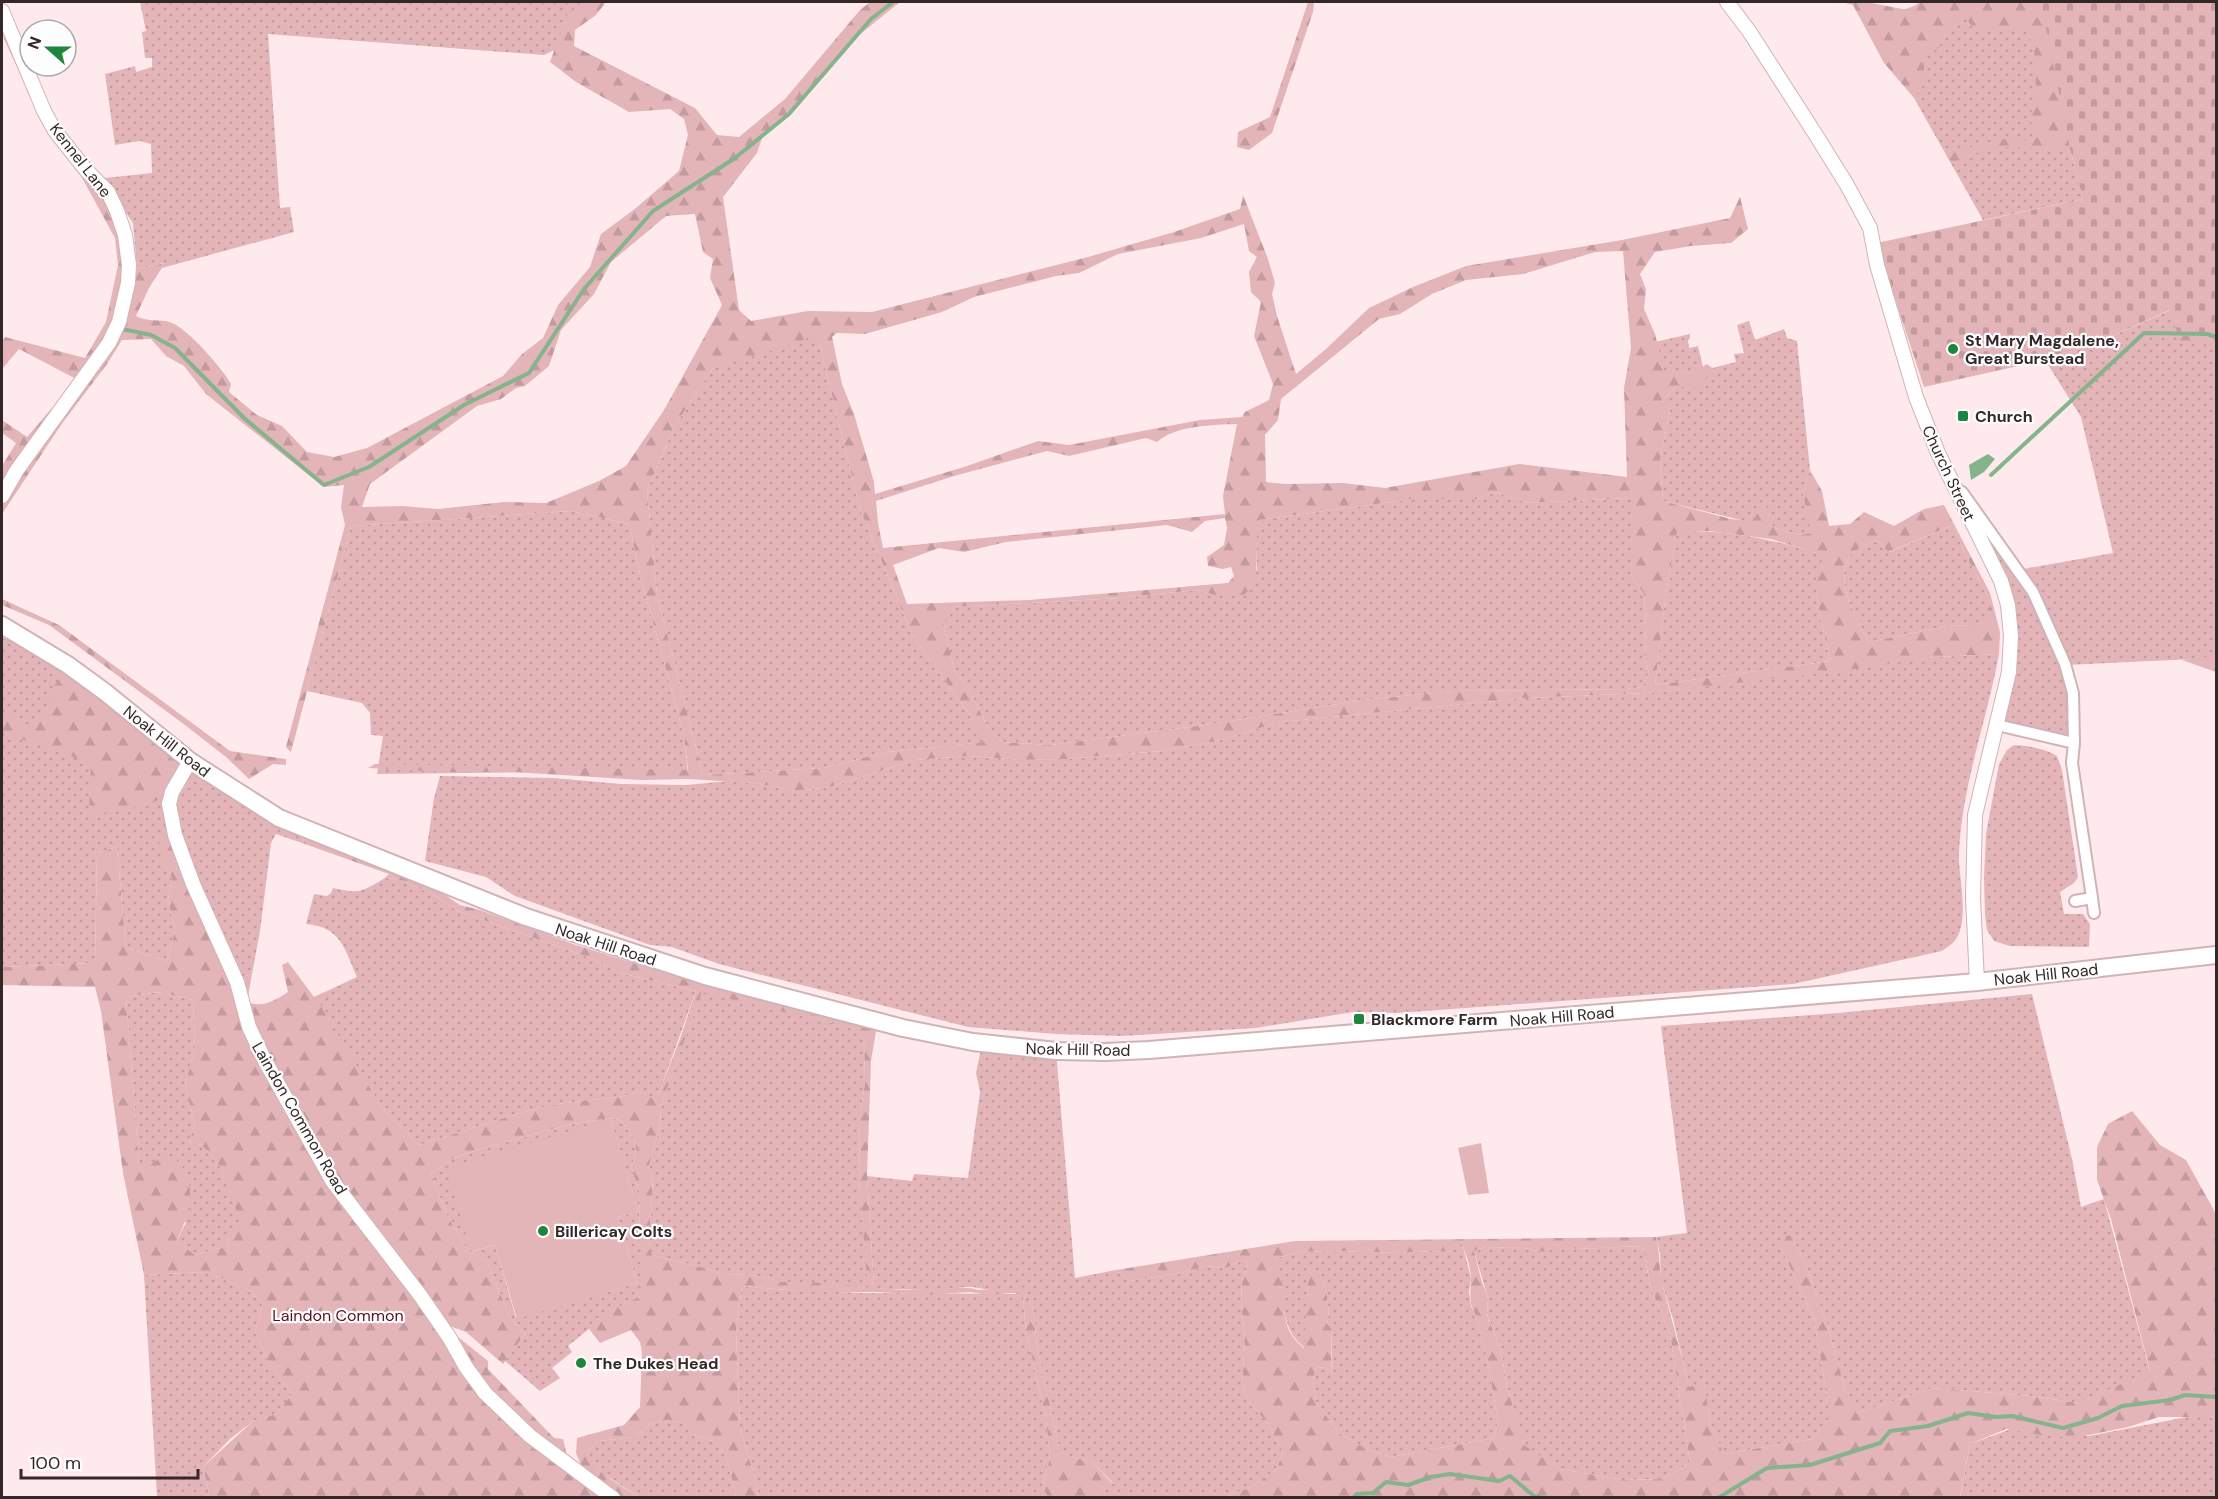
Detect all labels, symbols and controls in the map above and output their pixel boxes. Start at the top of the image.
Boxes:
north arrow [18,18,78,78]
text: N [23,34,46,52]
street label: Kennel Lane [45,119,116,202]
place label: St Mary Magdalene, Great Burstead [1965,330,2119,369]
marker: St Mary Magdalene, Great Burstead [1946,342,1960,356]
place label: Church [1975,406,2033,427]
marker: Church [1956,409,1970,423]
street label: Church Street [1917,422,1980,525]
street label: Noak Hill Road [119,701,215,782]
street label: Noak Hill Road [553,918,659,971]
street label: Noak Hill Road [1993,959,2099,990]
street label: Noak Hill Road [1509,1001,1615,1032]
place label: Blackmore Farm [1371,1009,1498,1030]
marker: Blackmore Farm [1352,1012,1366,1026]
street label: Laindon Common Road [247,1038,352,1198]
street label: Noak Hill Road [1025,1038,1131,1061]
place label: Billericay Colts [555,1221,672,1242]
marker: Billericay Colts [536,1224,550,1238]
park label: Laindon Common [272,1305,404,1326]
place label: The Dukes Head [593,1353,718,1374]
marker: The Dukes Head [574,1356,588,1370]
scale bar [21,1442,198,1480]
text: 100 m [30,1451,81,1475]

